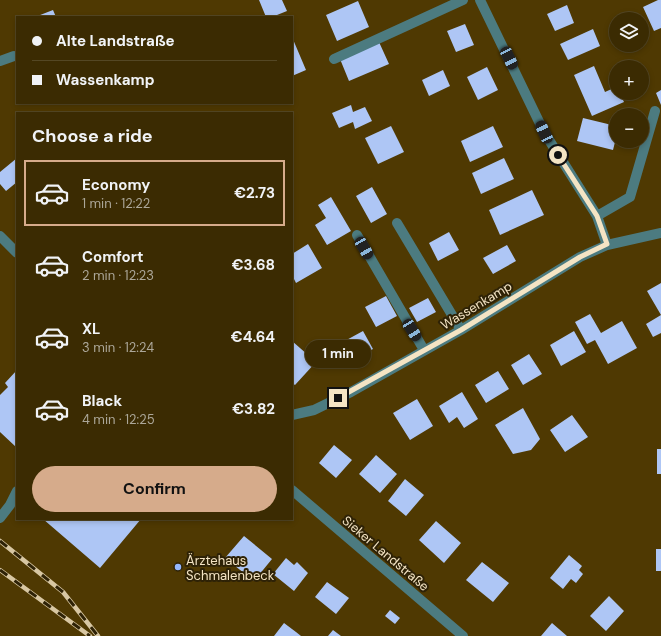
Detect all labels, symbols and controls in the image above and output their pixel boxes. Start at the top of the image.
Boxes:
map controls [609,12,649,148]
button: layers [609,12,649,52]
text: Alte Landstraße [56,31,175,51]
car [498,45,520,71]
button: + [609,60,649,100]
text: Wassenkamp [56,70,155,90]
button: − [609,108,649,148]
car [533,119,555,145]
text: Choose a ride [32,124,153,148]
route start [549,146,567,164]
icon: car [34,175,70,211]
text: Economy [82,175,150,195]
text: €2.73 [234,183,275,203]
text: 1 min · 12:22 [82,195,150,212]
car [353,235,375,261]
icon: car [34,247,70,283]
text: Comfort [82,247,143,267]
text: €3.68 [232,255,275,275]
text: 2 min · 12:23 [82,267,154,284]
street label: Wassenkamp [437,277,515,333]
car [401,317,423,343]
icon: car [34,319,70,355]
text: XL [82,319,100,339]
text: €4.64 [231,327,275,347]
text: 3 min · 12:24 [82,339,154,356]
callout: 1 min [305,340,371,368]
text: 1 min [322,345,354,362]
route end [329,389,347,407]
icon: car [34,391,70,427]
text: Black [82,391,122,411]
text: €3.82 [232,399,275,419]
text: 4 min · 12:25 [82,411,155,428]
button: Confirm [32,466,277,512]
street label: Sieker Landstraße [339,512,433,595]
place label: Ärztehaus Schmalenbeck [186,552,275,584]
marker: Ärztehaus Schmalenbeck [173,562,183,572]

